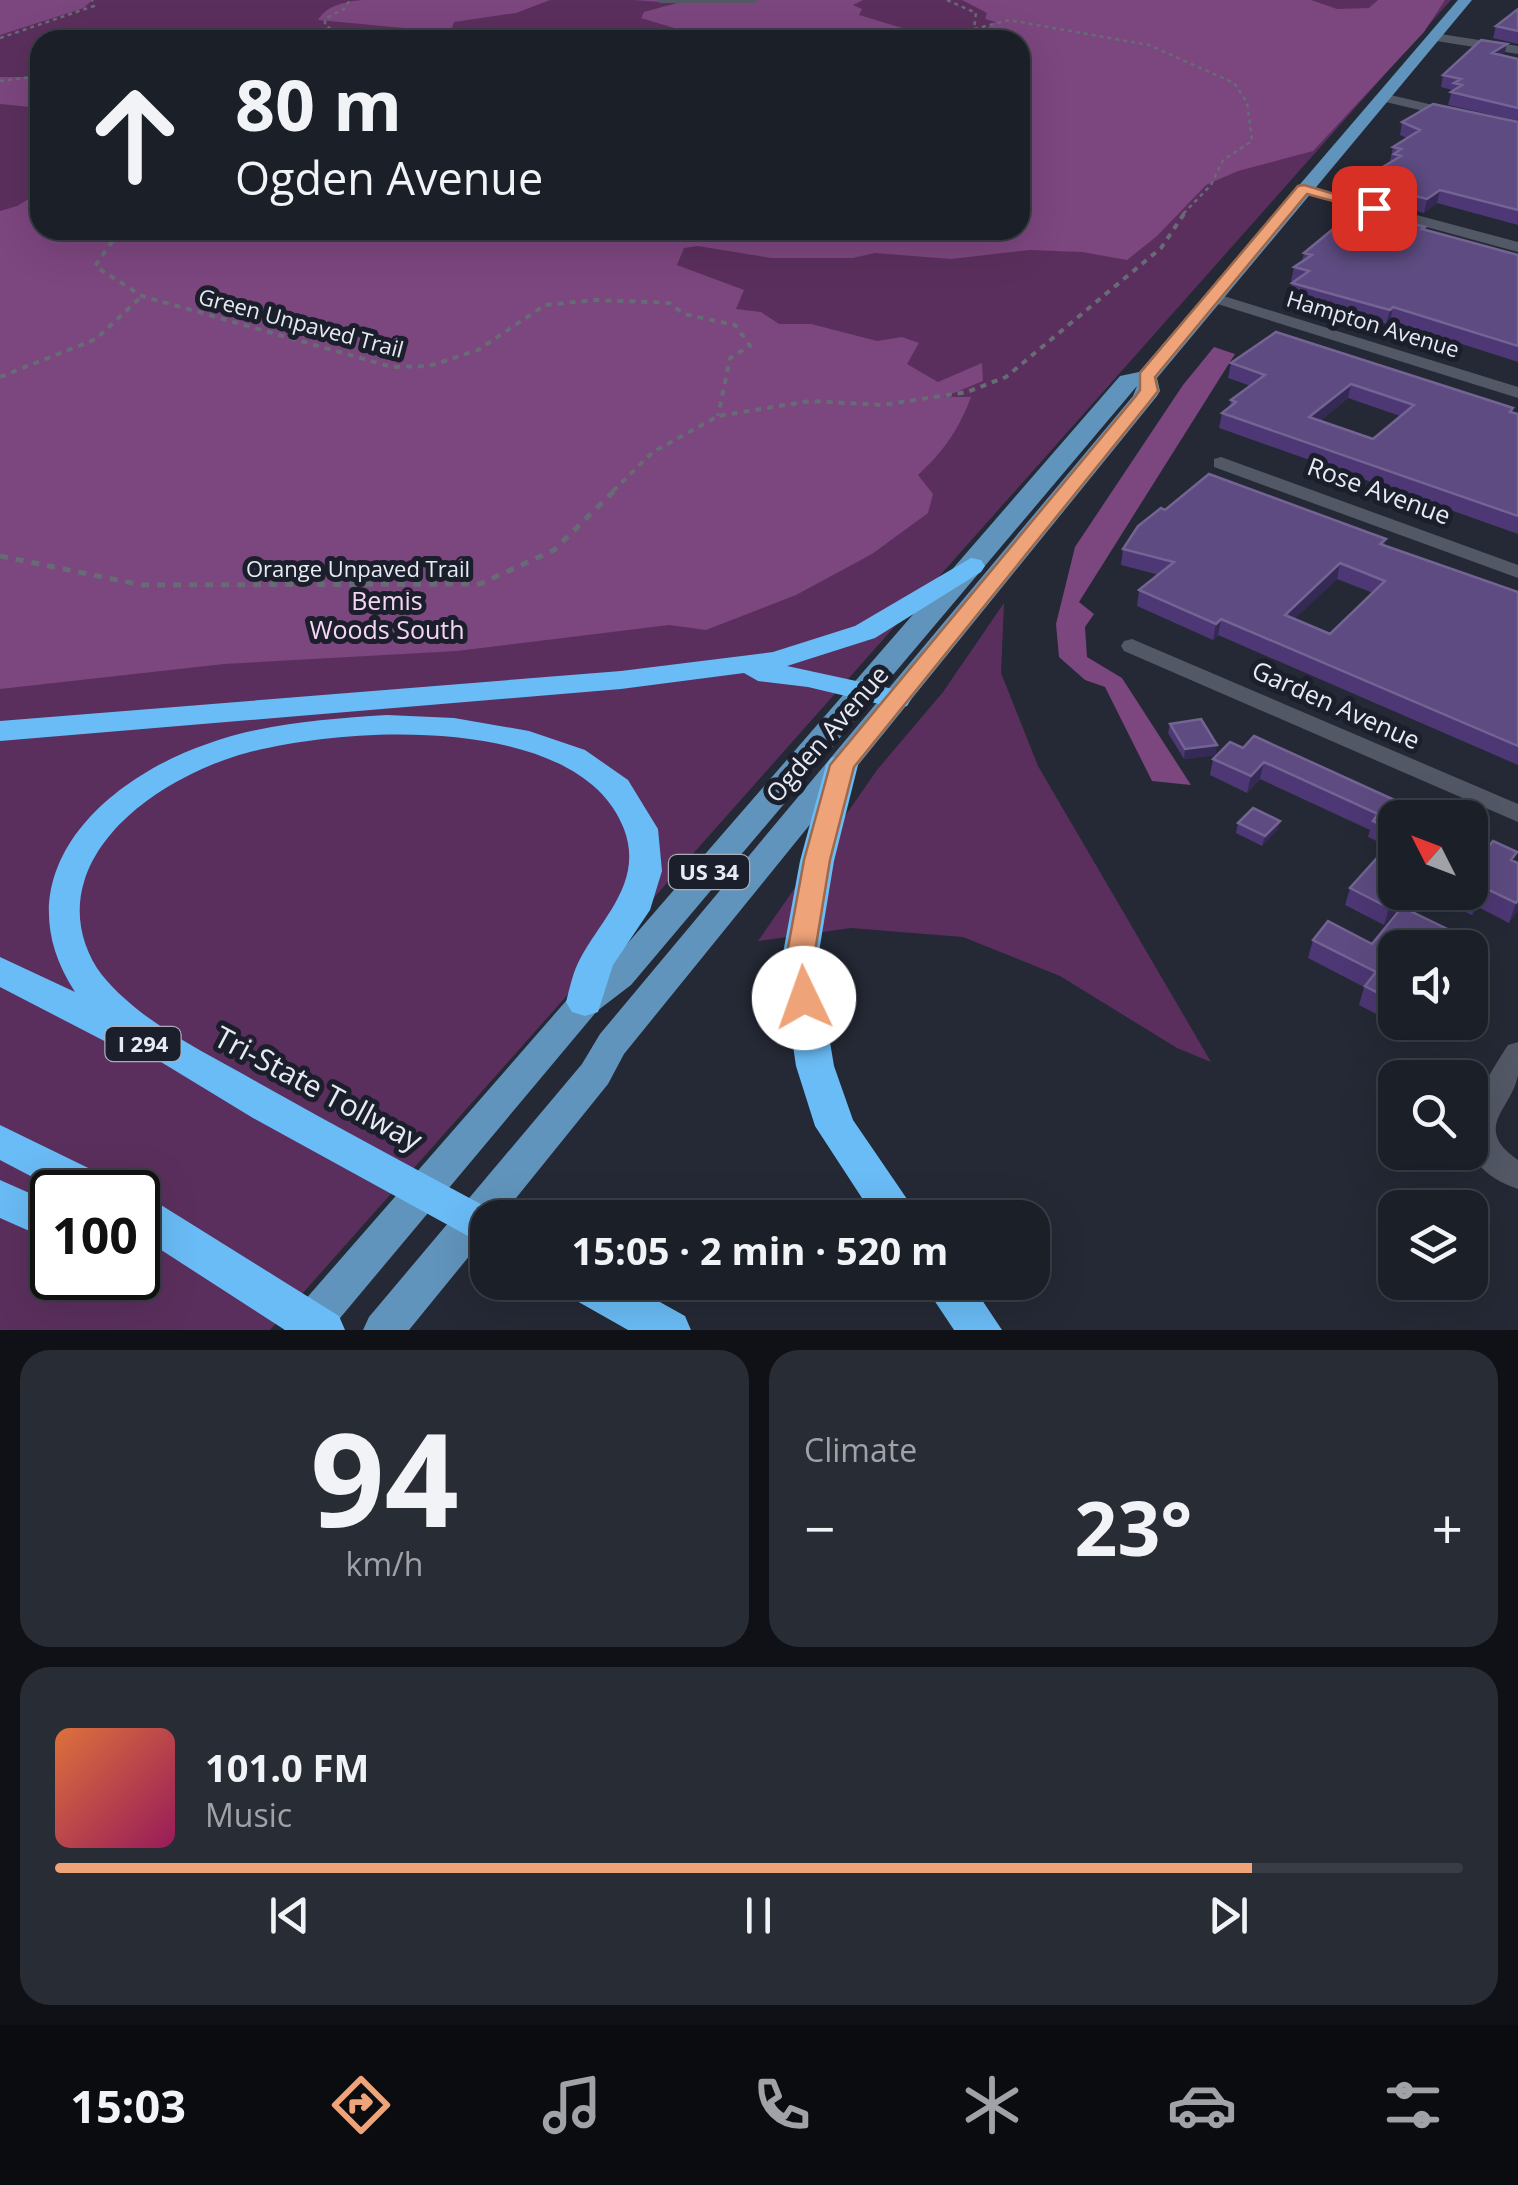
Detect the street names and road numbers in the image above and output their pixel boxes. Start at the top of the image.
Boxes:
street label: Green Unpaved Trail [195,280,407,364]
street label: Hampton Avenue [1283,283,1463,364]
street label: Rose Avenue [1303,448,1456,532]
street label: Orange Unpaved Trail [246,553,470,583]
street label: Garden Avenue [1247,652,1426,756]
street label: Ogden Avenue [757,658,895,809]
road number: US 34 [669,855,749,889]
street label: Tri-State Tollway [208,1016,431,1160]
road number: I 294 [106,1027,180,1061]

